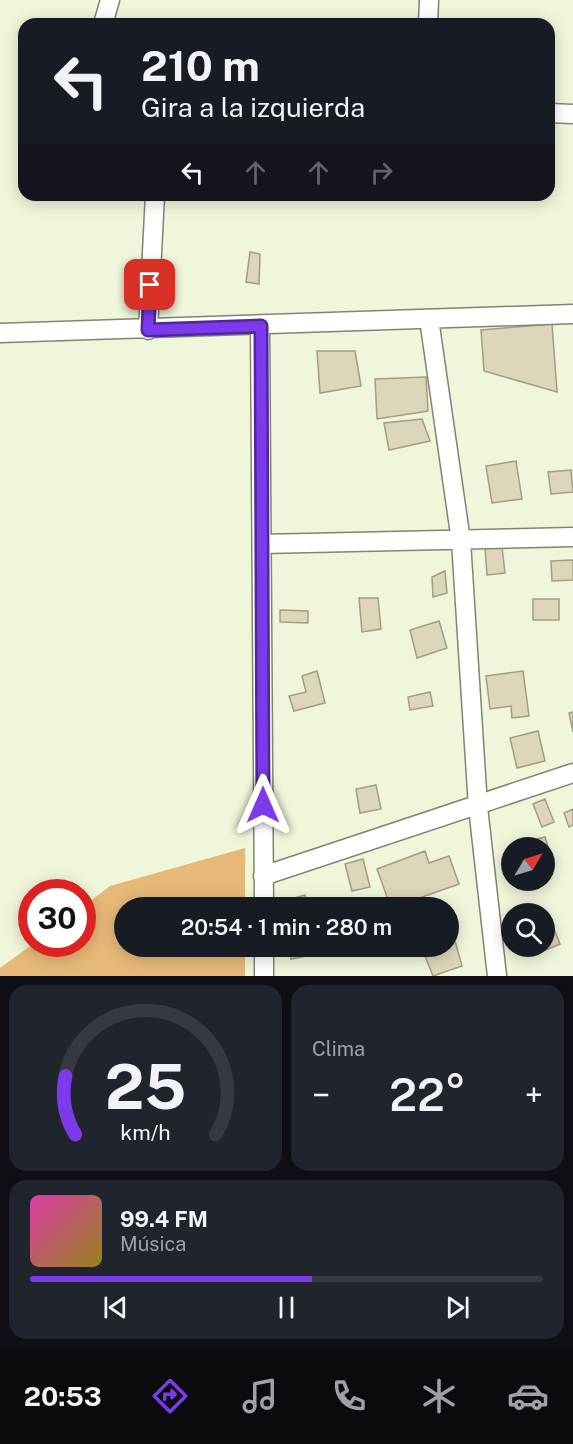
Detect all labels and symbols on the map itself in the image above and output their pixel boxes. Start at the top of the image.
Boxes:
pin [124,259,175,310]
position arrow [231,773,295,837]
north arrow [501,837,555,891]
speed limit sign: 30 [18,879,96,957]

